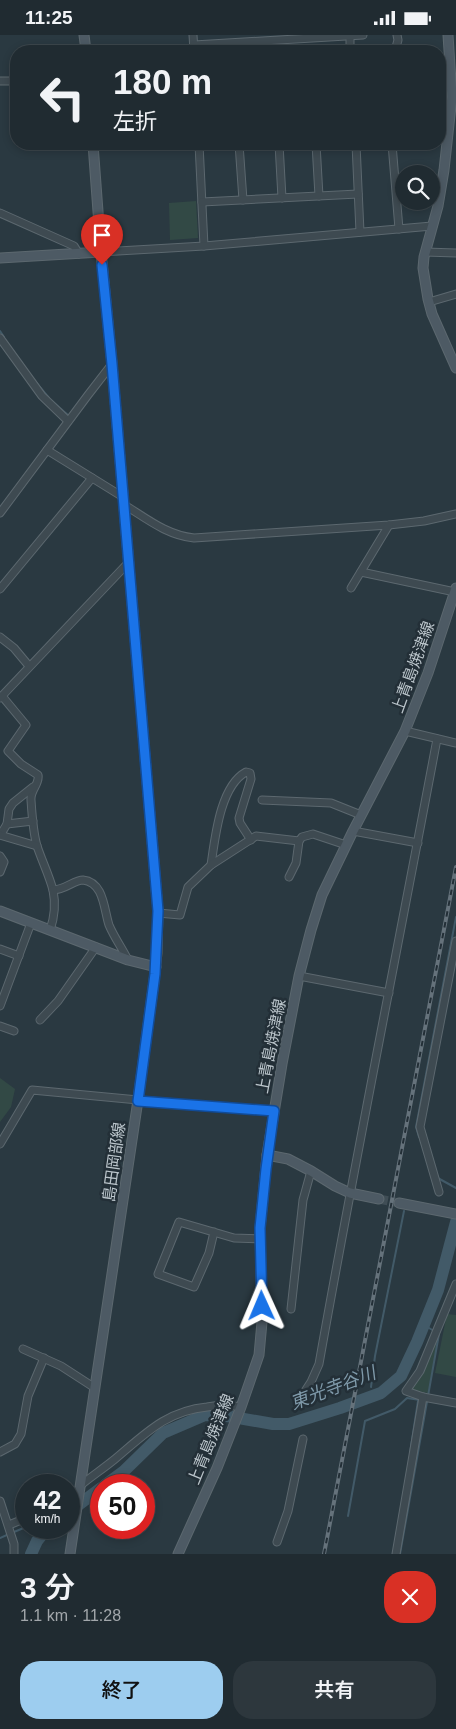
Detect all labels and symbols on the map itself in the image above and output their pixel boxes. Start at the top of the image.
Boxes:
pin [81,214,123,265]
street label: 上青島焼津線 [389,619,437,715]
street label: 上青島焼津線 [253,997,289,1095]
street label: 島田岡部線 [100,1121,128,1203]
position arrow [235,1279,287,1331]
water label: 東光寺谷川 [287,1362,380,1413]
street label: 上青島焼津線 [185,1391,237,1487]
speed limit sign: 50 [90,1474,155,1539]

